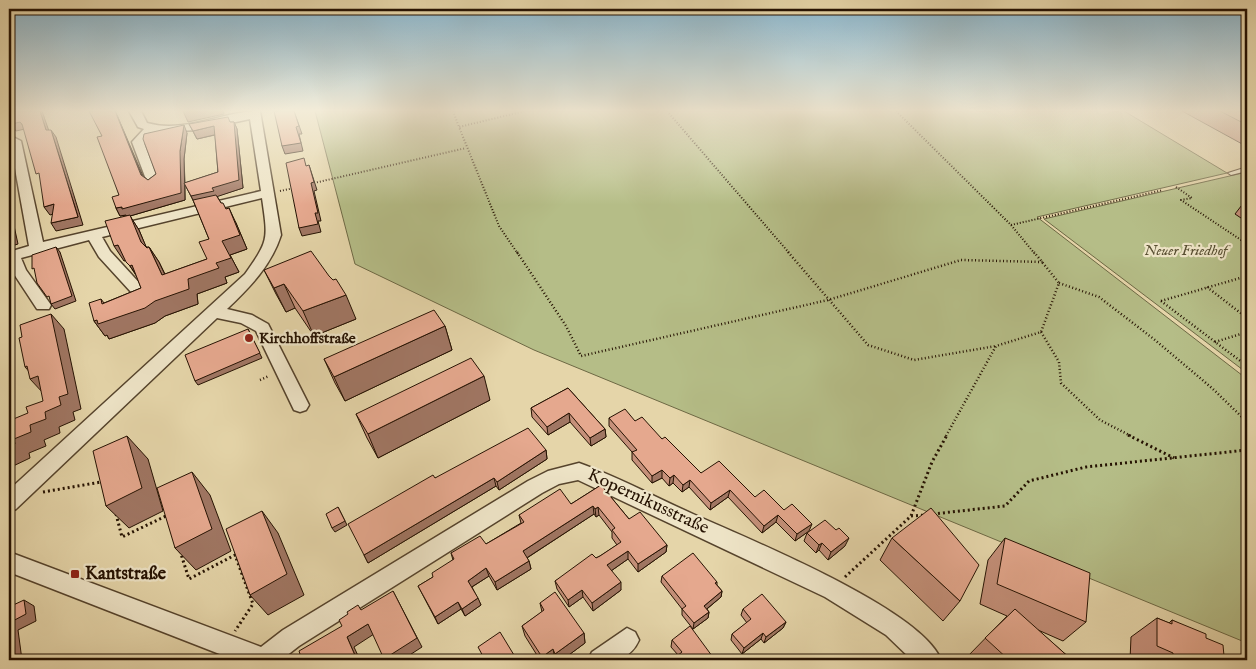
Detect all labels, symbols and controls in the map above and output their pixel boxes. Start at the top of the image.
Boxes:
park label: Neuer Friedhof [1144,241,1231,260]
place label: Kirchhoffstraße [259,329,356,348]
marker: Kirchhoffstraße [243,332,255,344]
street label: Kopernikusstraße [584,464,712,540]
place label: Kantstraße [85,563,167,586]
marker: Kantstraße [69,568,81,580]

